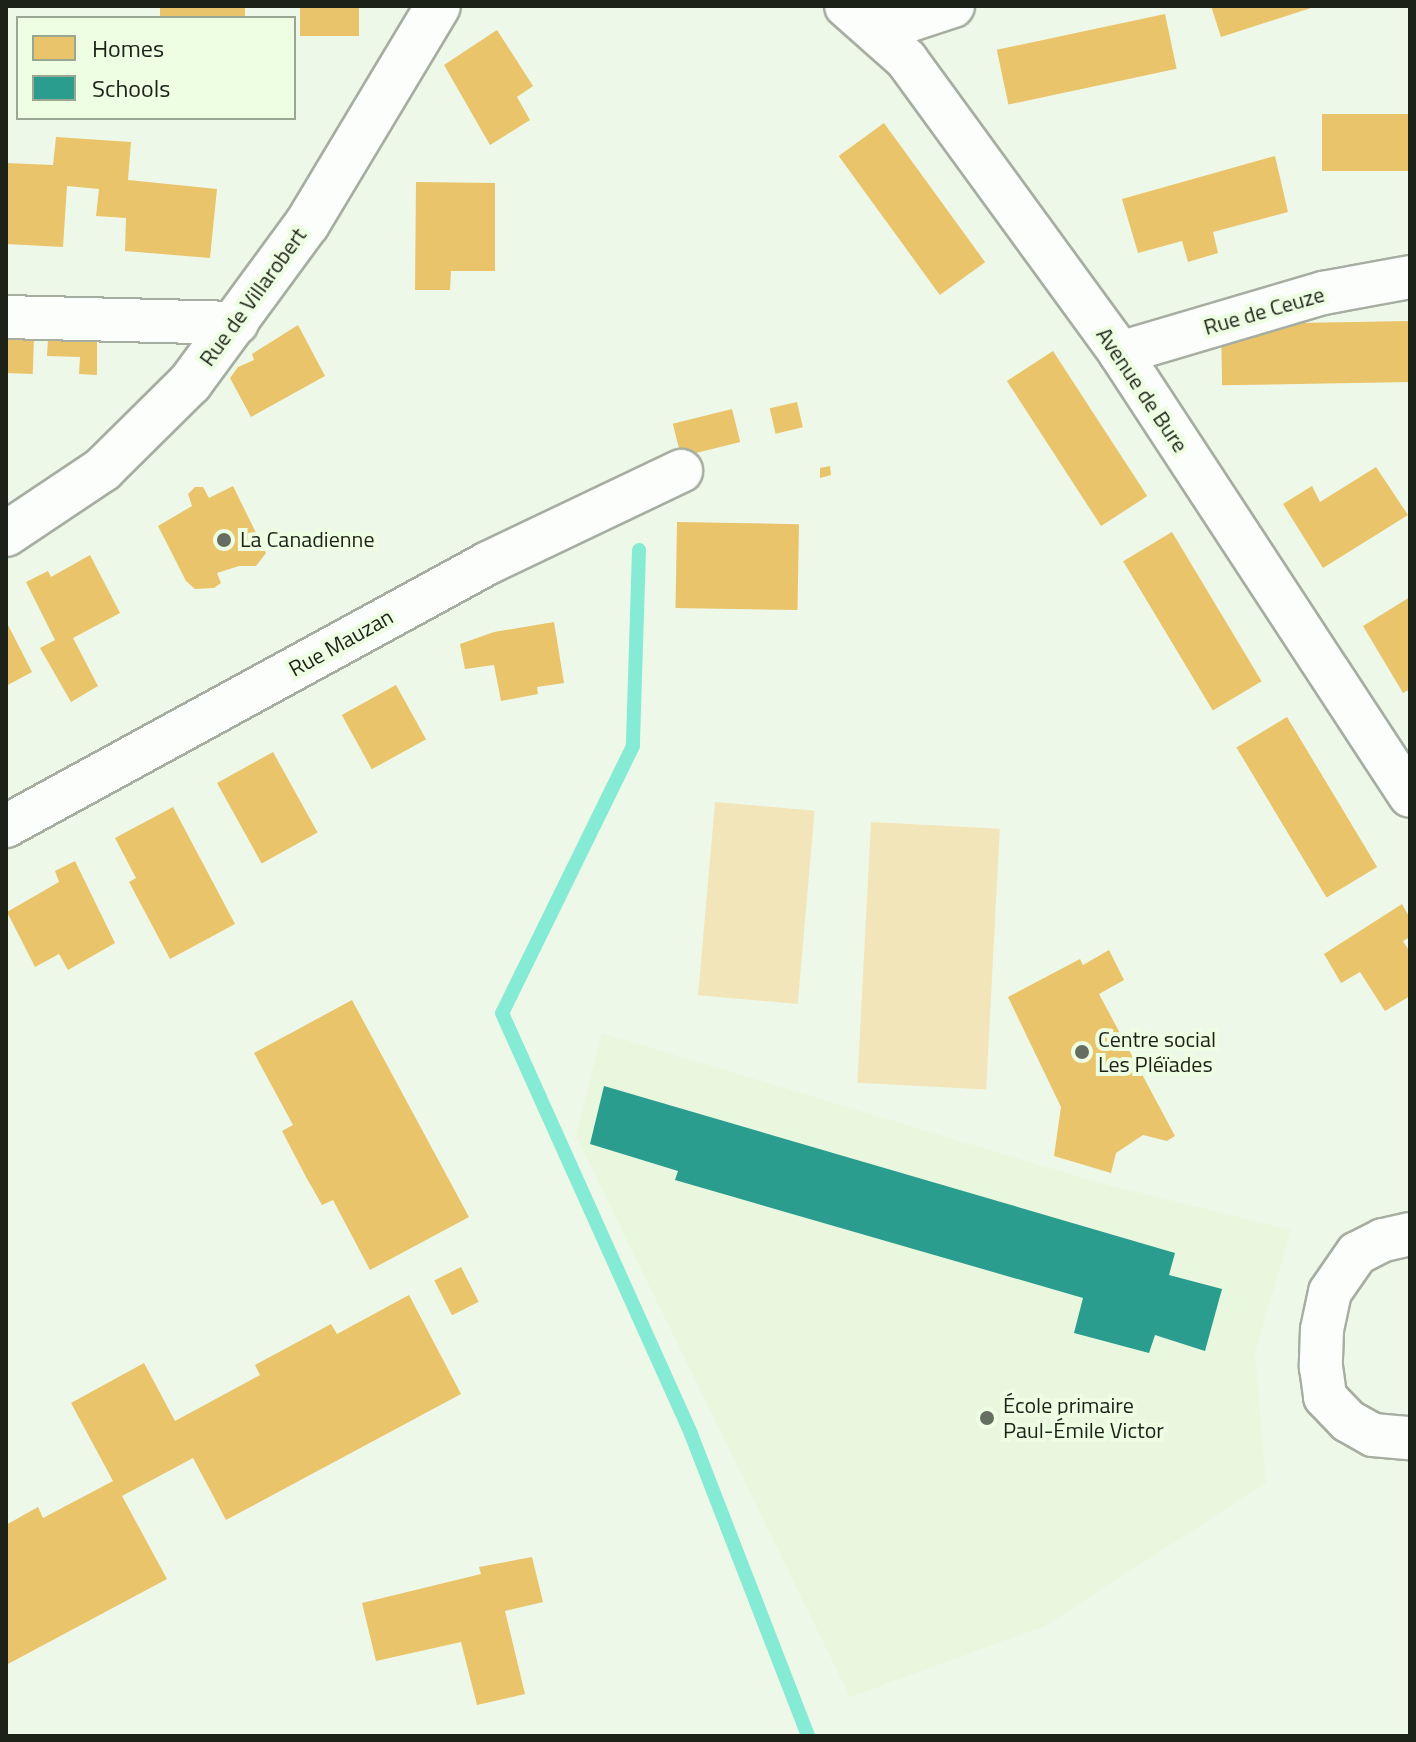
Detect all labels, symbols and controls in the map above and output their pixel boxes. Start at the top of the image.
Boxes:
legend [16,16,296,120]
text: Homes [92,30,164,66]
text: Schools [92,70,170,106]
street label: Rue de Villarobert [194,223,312,371]
street label: Rue de Ceuze [1201,281,1327,341]
street label: Avenue de Bure [1091,323,1193,457]
place label: La Canadienne [240,527,375,553]
marker: La Canadienne [215,531,233,549]
street label: Rue Mauzan [284,604,398,682]
place label: Centre social Les Pléïades [1098,1026,1216,1078]
marker: Centre social Les Pléïades [1073,1043,1091,1061]
place label: École primaire Paul-Émile Victor [1003,1392,1164,1444]
marker: École primaire Paul-Émile Victor [978,1409,996,1427]

